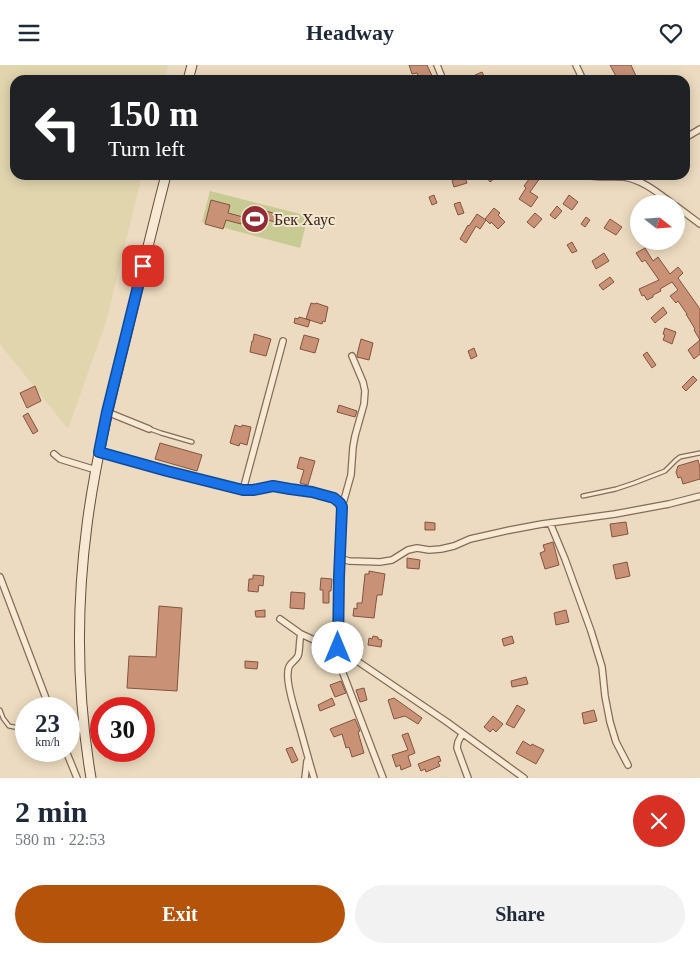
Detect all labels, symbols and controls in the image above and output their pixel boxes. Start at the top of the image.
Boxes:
icon: menu [15,19,43,47]
icon: heart [657,19,685,47]
text: Headway [306,20,394,45]
icon: left [25,95,90,160]
text: 150 m [108,95,198,134]
text: Turn left [108,136,185,161]
north arrow [630,195,685,250]
map controls [630,195,685,250]
sports icon: Бек Хаус [240,204,270,234]
place label: Бек Хаус [274,211,335,229]
pin [122,245,164,287]
icon: arrive [129,252,157,280]
position arrow [311,621,363,673]
speed limit sign: 30 [90,697,155,762]
text: 23 [35,710,60,737]
text: km/h [35,735,60,749]
text: 2 min [15,795,88,828]
button: close [633,795,685,847]
text: 580 m · 22:53 [15,831,105,848]
button: Exit [15,885,345,943]
button: Share [355,885,685,943]

